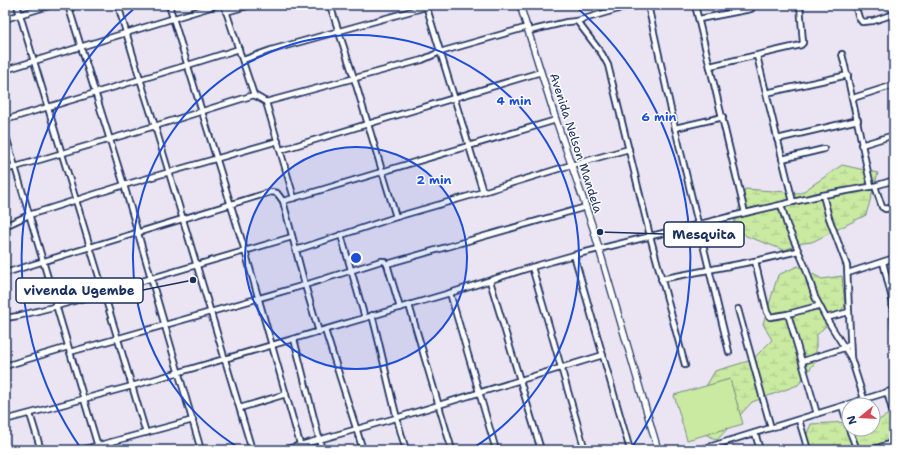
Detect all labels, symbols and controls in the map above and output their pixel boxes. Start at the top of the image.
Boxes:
street label: Avenida Nelson Mandela [546,71,606,216]
text: 4 min [497,93,532,109]
text: 6 min [642,109,677,125]
text: 2 min [417,172,452,188]
callout: Mesquita [664,222,744,247]
text: Mesquita [672,226,736,243]
centre of rings [349,251,363,265]
callout: vivenda Ugembe [16,278,143,303]
text: vivenda Ugembe [23,282,135,299]
north arrow [841,397,881,437]
text: N [843,413,860,426]

